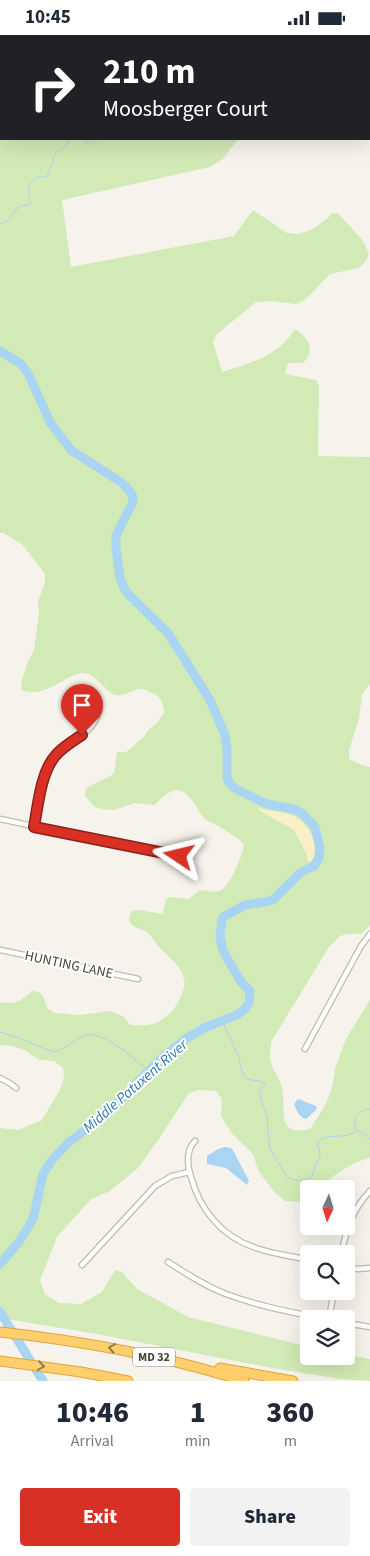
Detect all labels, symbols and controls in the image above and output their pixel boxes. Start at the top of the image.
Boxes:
text: 10:45 [25,4,71,31]
text: 210 m [103,47,195,97]
icon: right [20,55,85,120]
text: Moosberger Court [103,93,268,125]
pin [61,684,103,735]
icon: arrive [68,691,96,719]
position arrow [152,829,204,881]
street label: HUNTING LANE [23,946,115,984]
water label: Middle Patuxent River [78,1034,193,1138]
north arrow [300,1180,355,1235]
map controls [300,1180,355,1365]
button: search [300,1245,355,1300]
button: layers [300,1310,355,1365]
one-way arrow [108,1344,116,1354]
road number: MD 32 [133,1347,175,1366]
one-way arrow [37,1360,45,1371]
text: 10:46 [56,1391,129,1434]
text: 1 [190,1391,206,1434]
text: 360 [266,1391,314,1434]
text: Arrival [71,1430,114,1452]
text: min [185,1430,211,1452]
text: m [284,1430,297,1452]
button: Exit [20,1488,180,1546]
button: Share [190,1488,350,1546]

